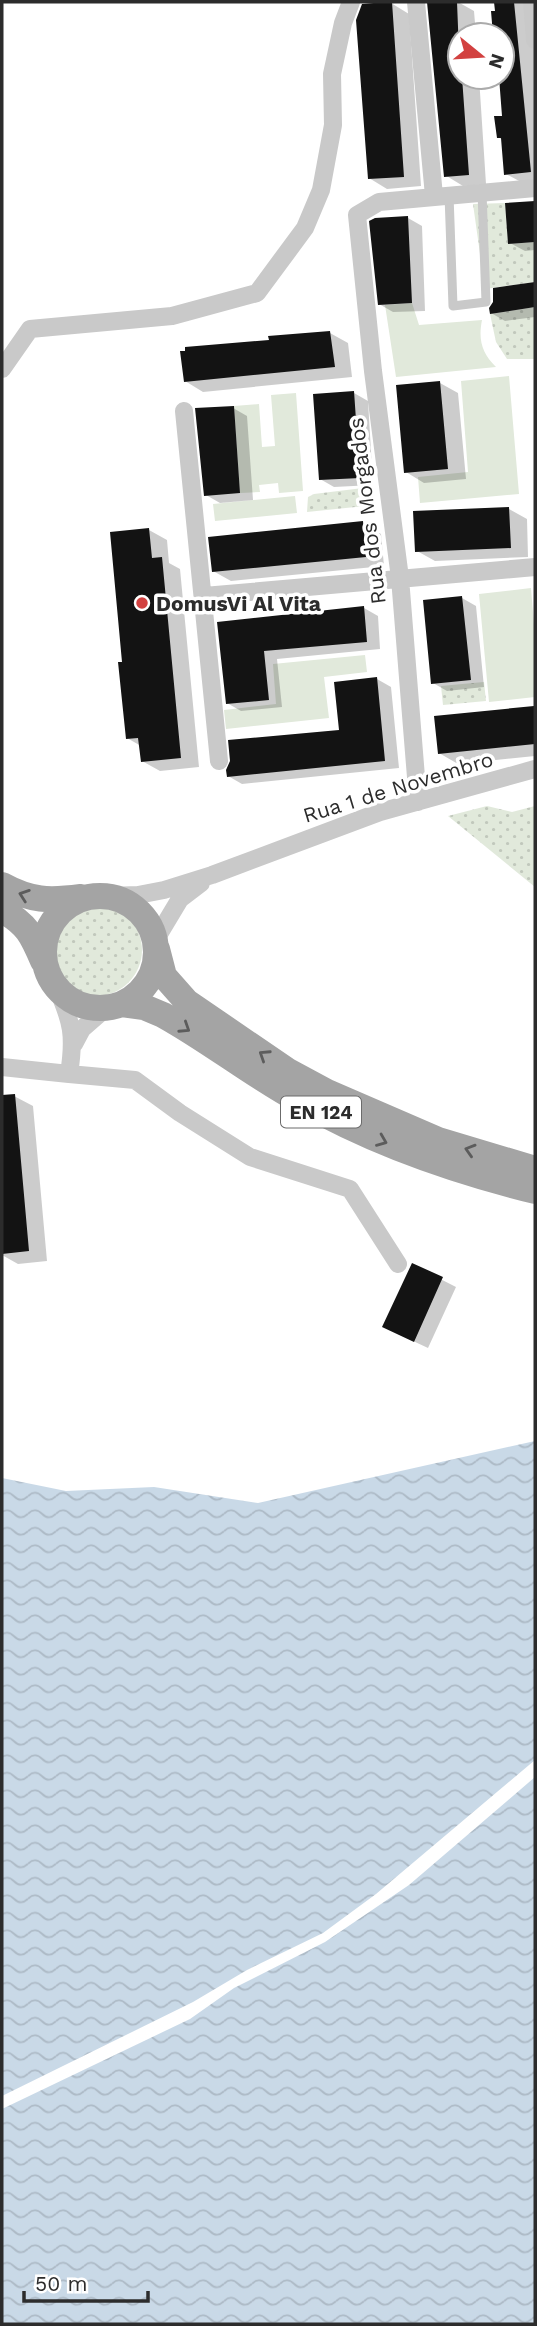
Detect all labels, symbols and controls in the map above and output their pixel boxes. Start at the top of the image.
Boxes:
north arrow [446,21,516,91]
text: N [484,51,510,71]
street label: Rua dos Morgados [343,416,391,606]
place label: DomusVi Al Vita [156,591,322,616]
marker: DomusVi Al Vita [134,595,150,611]
street label: Rua 1 de Novembro [300,746,496,828]
one-way arrow [19,889,31,903]
one-way arrow [177,1020,190,1033]
one-way arrow [259,1051,272,1063]
road number: EN 124 [281,1096,361,1128]
one-way arrow [375,1132,387,1146]
one-way arrow [464,1144,476,1158]
scale bar [24,2260,149,2304]
text: 50 m [35,2271,87,2296]

